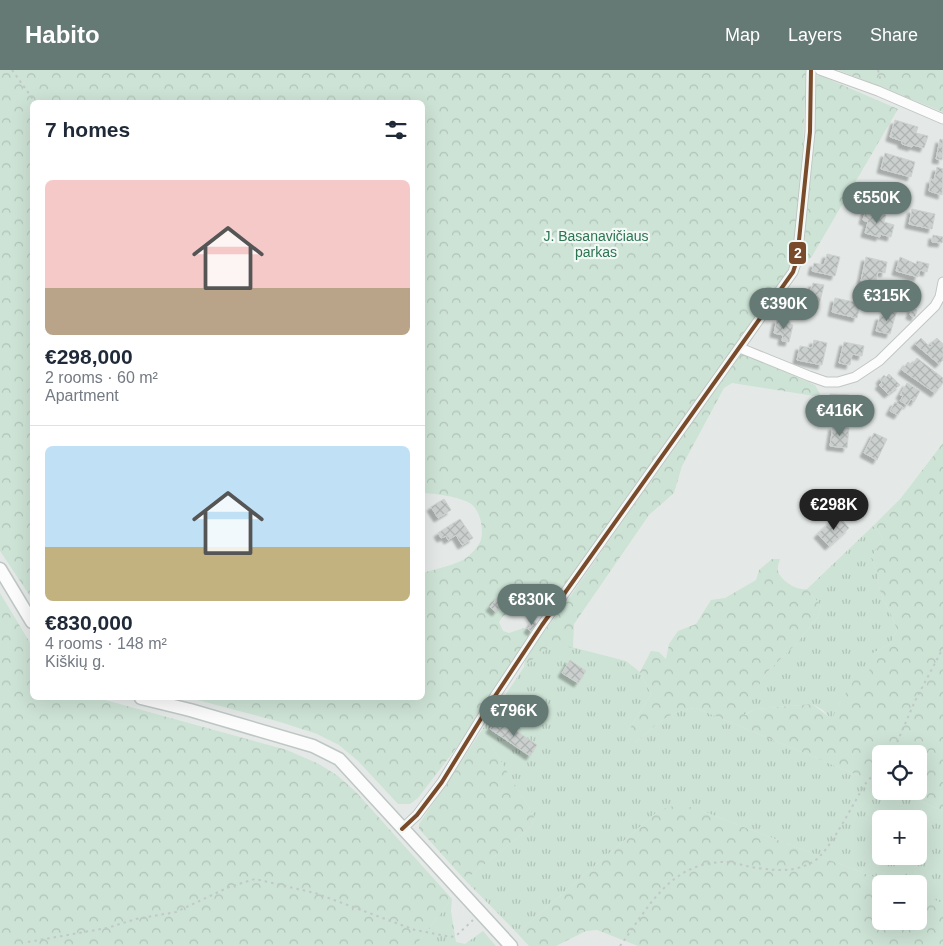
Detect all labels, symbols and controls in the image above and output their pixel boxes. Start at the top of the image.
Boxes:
text: Habito [25,21,100,48]
text: Map [725,25,760,45]
text: Layers [788,25,842,45]
text: Share [870,25,918,45]
icon: filters [382,116,410,144]
text: 7 homes [45,118,130,141]
pin: €550K [842,182,912,224]
text: €550K [853,189,901,206]
icon: home [183,213,273,303]
park label: J. Basanavičiaus parkas [543,228,649,260]
line badge: 2 [788,241,807,265]
text: 2 [794,245,802,261]
pin: €315K [852,280,922,322]
text: €315K [863,287,911,304]
pin: €390K [749,288,819,330]
text: €390K [760,295,808,312]
text: €298,000 [45,345,133,368]
text: 2 rooms · 60 m² [45,369,158,386]
text: Apartment [45,387,119,404]
pin: €416K [805,394,875,437]
text: €416K [816,402,864,419]
icon: home [183,478,273,568]
pin: €298K [799,488,869,531]
text: €298K [810,496,858,513]
pin: €830K [497,584,567,626]
text: €830K [508,591,556,608]
text: €830,000 [45,611,133,634]
text: 4 rooms · 148 m² [45,635,167,652]
text: Kiškių g. [45,653,105,670]
pin: €796K [479,694,549,737]
text: €796K [490,702,538,719]
map controls [872,745,927,930]
button: locate [872,745,927,800]
button: + [872,810,927,865]
button: − [872,875,927,930]

